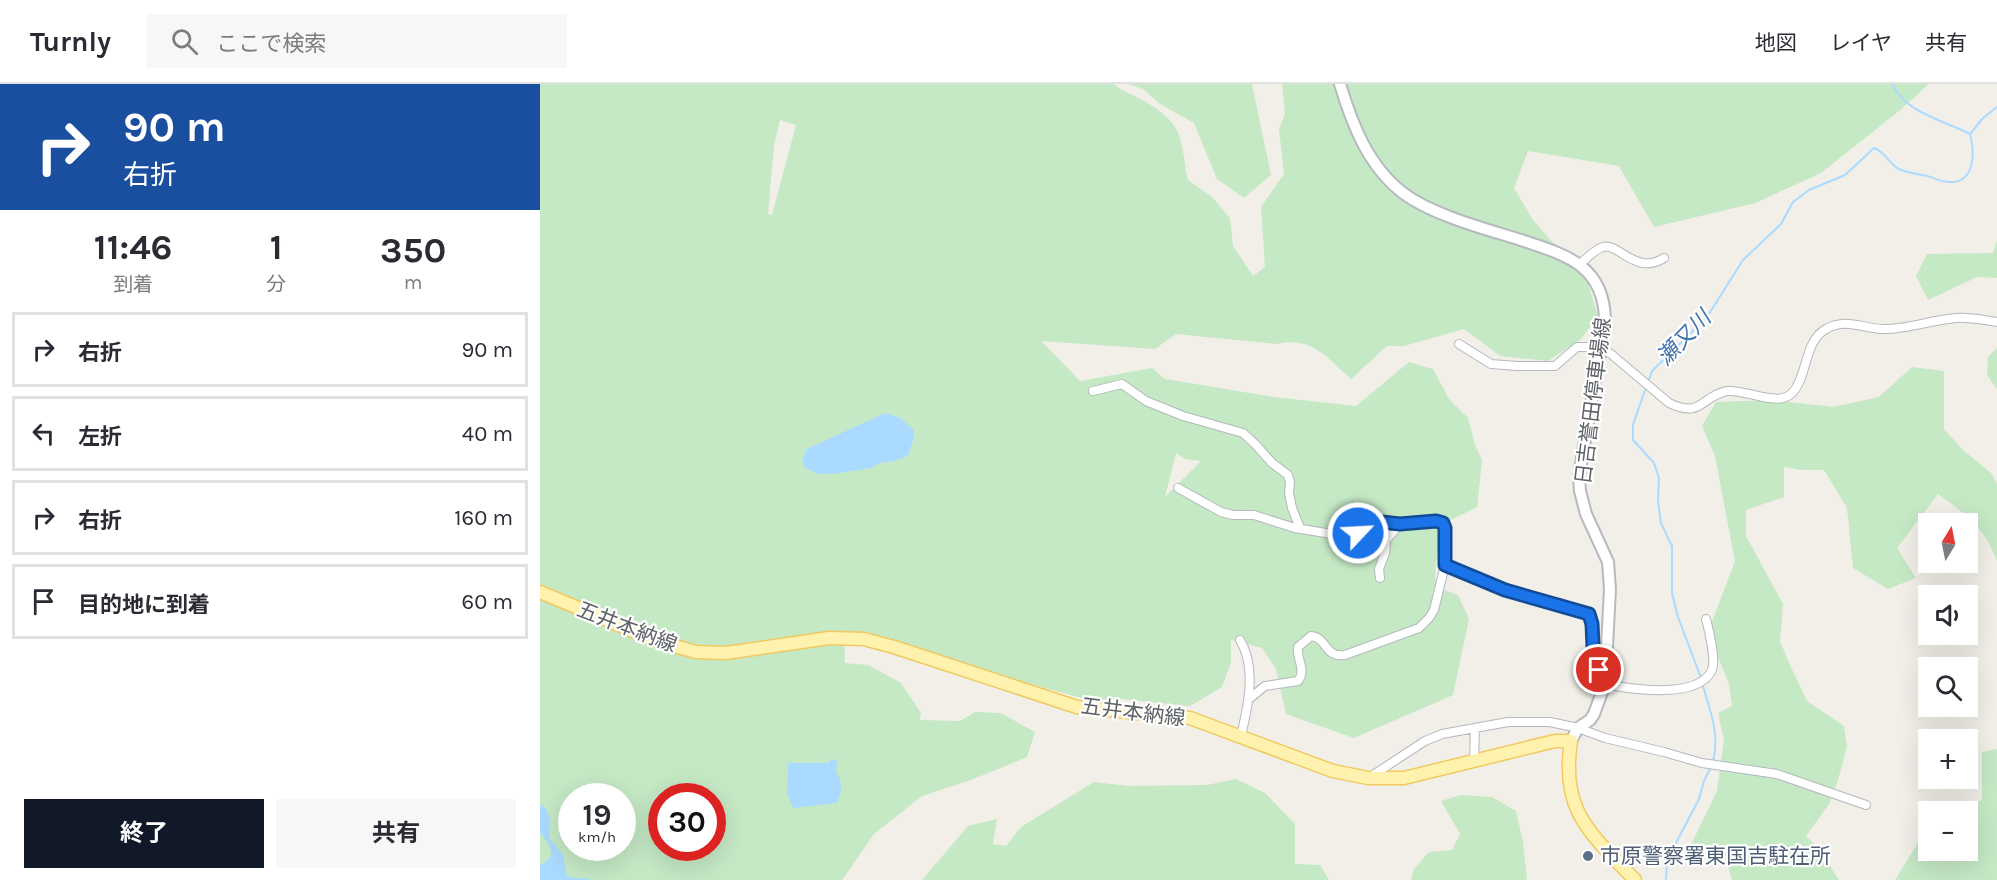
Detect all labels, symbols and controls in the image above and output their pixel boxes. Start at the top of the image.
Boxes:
search box [147,14,567,68]
text: Turnly [30,25,111,58]
icon: search [168,25,201,58]
text: ここで検索 [216,31,326,57]
text: 地図 [1755,31,1797,55]
text: レイヤ [1830,31,1892,55]
text: 共有 [1925,31,1967,55]
text: 90 m [123,102,226,152]
icon: right [24,108,102,186]
text: 右折 [123,159,177,191]
text: 11:46 [94,226,172,268]
text: 1 [270,226,283,268]
text: 350 [380,229,446,271]
text: m [404,271,422,294]
text: 到着 [113,273,153,296]
text: 分 [266,273,286,296]
water label: 瀬又川 [1652,304,1718,371]
street label: 日吉誉田停車場線 [1571,316,1615,486]
icon: right [27,333,60,366]
text: 90 m [461,337,513,363]
text: 右折 [78,340,122,366]
icon: left [27,417,60,450]
text: 40 m [462,421,513,447]
text: 左折 [78,424,122,450]
icon: right [27,501,60,534]
position arrow [1326,501,1390,565]
text: 160 m [454,505,513,531]
text: 右折 [78,508,122,534]
north arrow [1918,513,1978,573]
map controls [1918,513,1978,861]
icon: arrive [27,585,60,618]
button: sound [1918,585,1978,645]
text: 60 m [462,589,513,615]
text: 目的地に到着 [78,592,210,618]
street label: 五井本納線 [574,597,680,657]
pin [1573,644,1624,695]
icon: arrive [1582,653,1615,686]
button: search [1918,657,1978,717]
street label: 五井本納線 [1079,694,1187,730]
button: + [1918,729,1978,789]
speed limit sign: 30 [648,783,726,861]
text: 19 [582,797,611,833]
button: 終了 [24,799,264,868]
button: 共有 [276,799,516,868]
button: − [1918,801,1978,861]
text: km/h [578,828,616,846]
place label: 市原警察署東国吉駐在所 [1600,844,1831,868]
marker: 市原警察署東国吉駐在所 [1581,849,1595,863]

